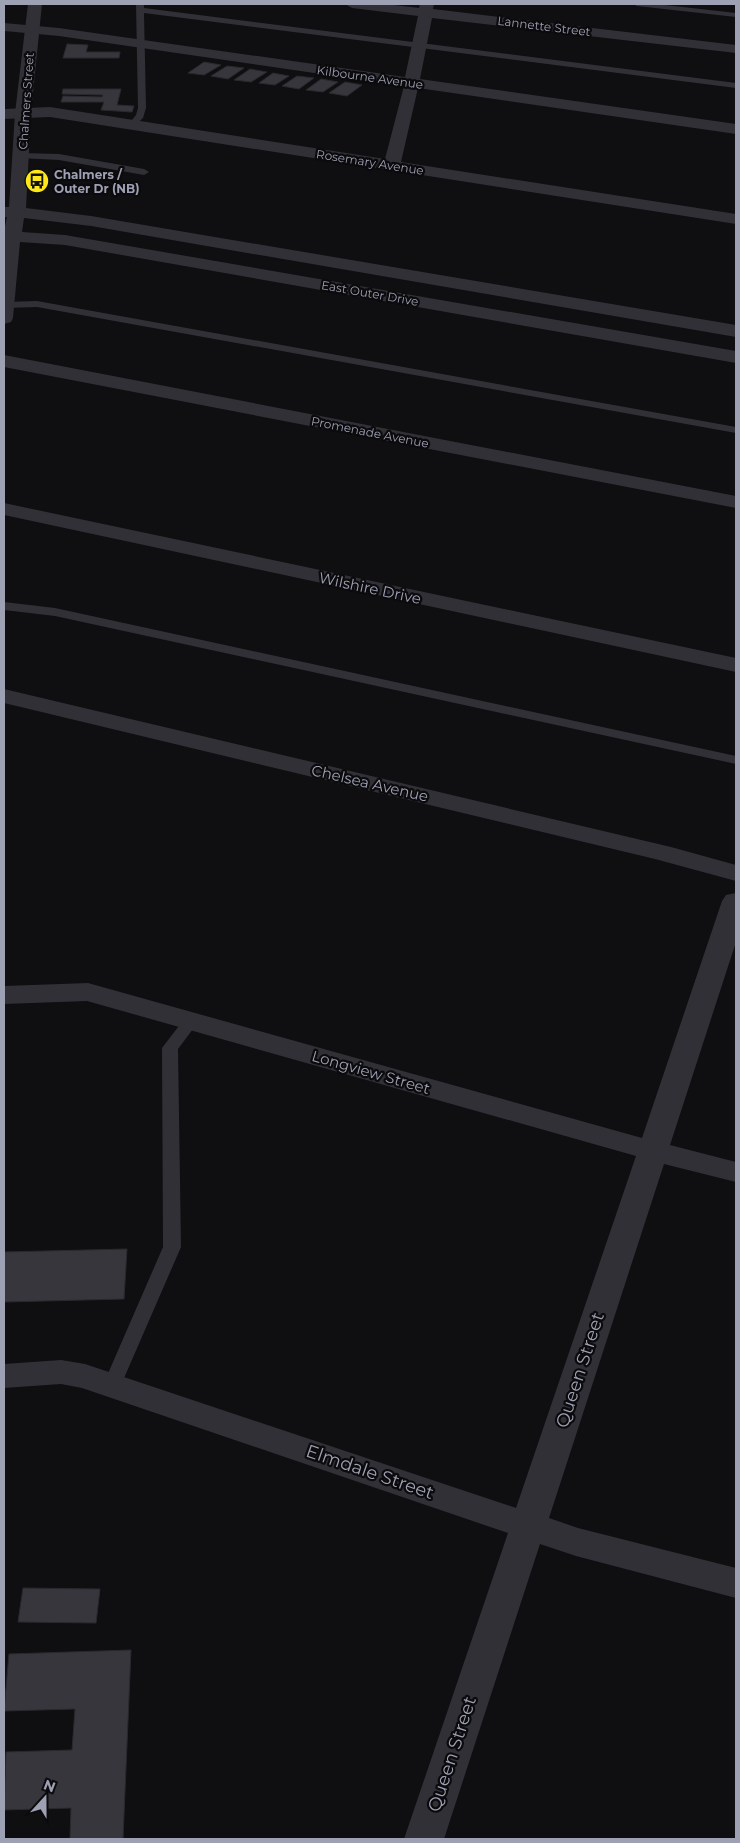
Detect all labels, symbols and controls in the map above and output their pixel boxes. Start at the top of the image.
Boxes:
street label: Lannette Street [497,13,592,39]
street label: Chalmers Street [15,52,37,150]
street label: Kilbourne Avenue [316,62,424,92]
street label: Rosemary Avenue [315,146,425,178]
place label: Chalmers / Outer Dr (NB) [54,167,139,196]
bus stop icon: Chalmers / Outer Dr (NB) [24,168,50,194]
street label: East Outer Drive [320,277,420,309]
street label: Promenade Avenue [310,413,430,451]
street label: Wilshire Drive [317,568,423,608]
street label: Chelsea Avenue [310,760,430,806]
street label: Longview Street [310,1046,432,1098]
street label: Queen Street [551,1309,609,1431]
street label: Elmdale Street [303,1440,437,1504]
street label: Queen Street [423,1693,481,1815]
north arrow [20,1773,70,1823]
text: N [41,1775,58,1796]

